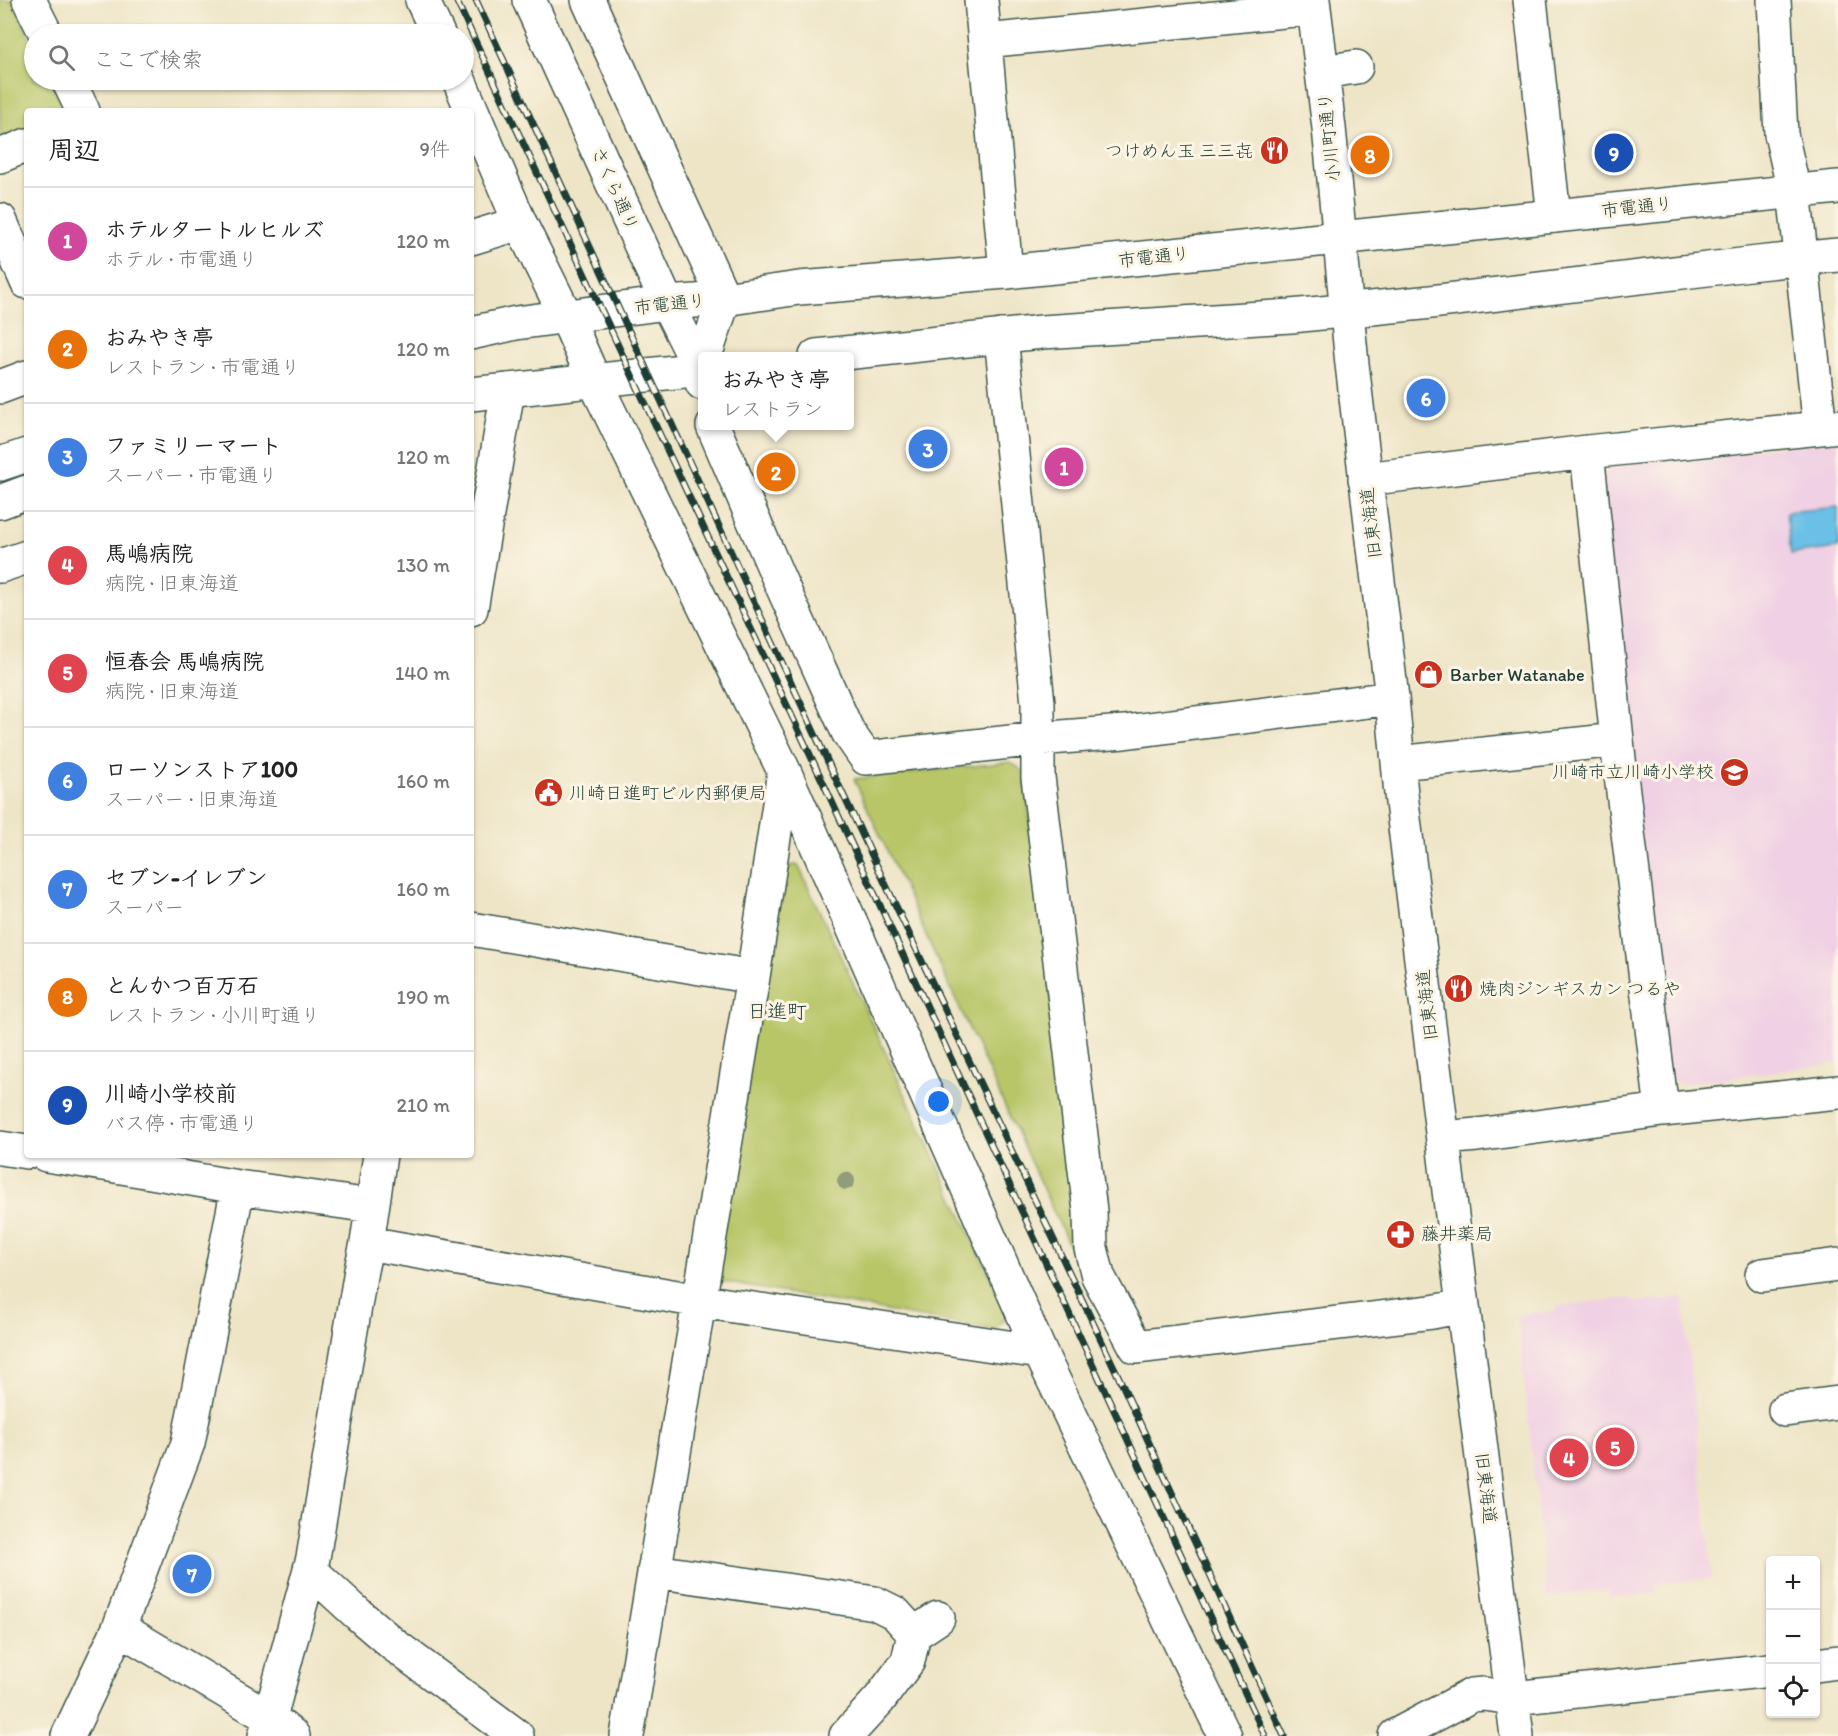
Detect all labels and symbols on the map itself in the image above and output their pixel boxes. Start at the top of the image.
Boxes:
street label: 小川町通り [1313,91,1345,183]
pin: 9 [1594,130,1634,176]
pin: 8 [1350,132,1390,178]
restaurant icon: つけめん玉 三三㐂 [1258,135,1290,167]
place label: つけめん玉 三三㐂 [1105,140,1253,162]
street label: さくら通り [587,143,643,235]
street label: 市電通り [1600,192,1674,222]
street label: 市電通り [1117,242,1191,272]
street label: 市電通り [633,289,707,319]
pin: 6 [1406,376,1446,420]
pin: 3 [908,426,948,472]
pin: 1 [1044,444,1084,490]
pin: 2 [756,450,796,494]
street label: 旧東海道 [1356,486,1386,560]
shop icon: Barber Watanabe [1413,659,1445,691]
place label: Barber Watanabe [1450,664,1585,686]
school or university icon: 川崎市立川崎小学校 [1719,756,1751,788]
place label: 川崎市立川崎小学校 [1552,761,1714,783]
public building icon: 川崎日進町ビル内郵便局 [532,777,564,809]
place label: 川崎日進町ビル内郵便局 [569,782,767,804]
street label: 旧東海道 [1412,968,1442,1042]
restaurant icon: 焼肉ジンギスカン つるや [1442,973,1474,1005]
place label: 焼肉ジンギスカン つるや [1479,978,1681,1000]
district label: 日進町 [747,999,807,1023]
your location [924,1087,953,1116]
pharmacy icon: 藤井薬局 [1384,1218,1416,1250]
place label: 藤井薬局 [1421,1223,1493,1245]
pin: 5 [1596,1424,1634,1470]
pin: 4 [1550,1436,1588,1480]
street label: 旧東海道 [1471,1451,1501,1525]
pin: 7 [172,1552,212,1596]

